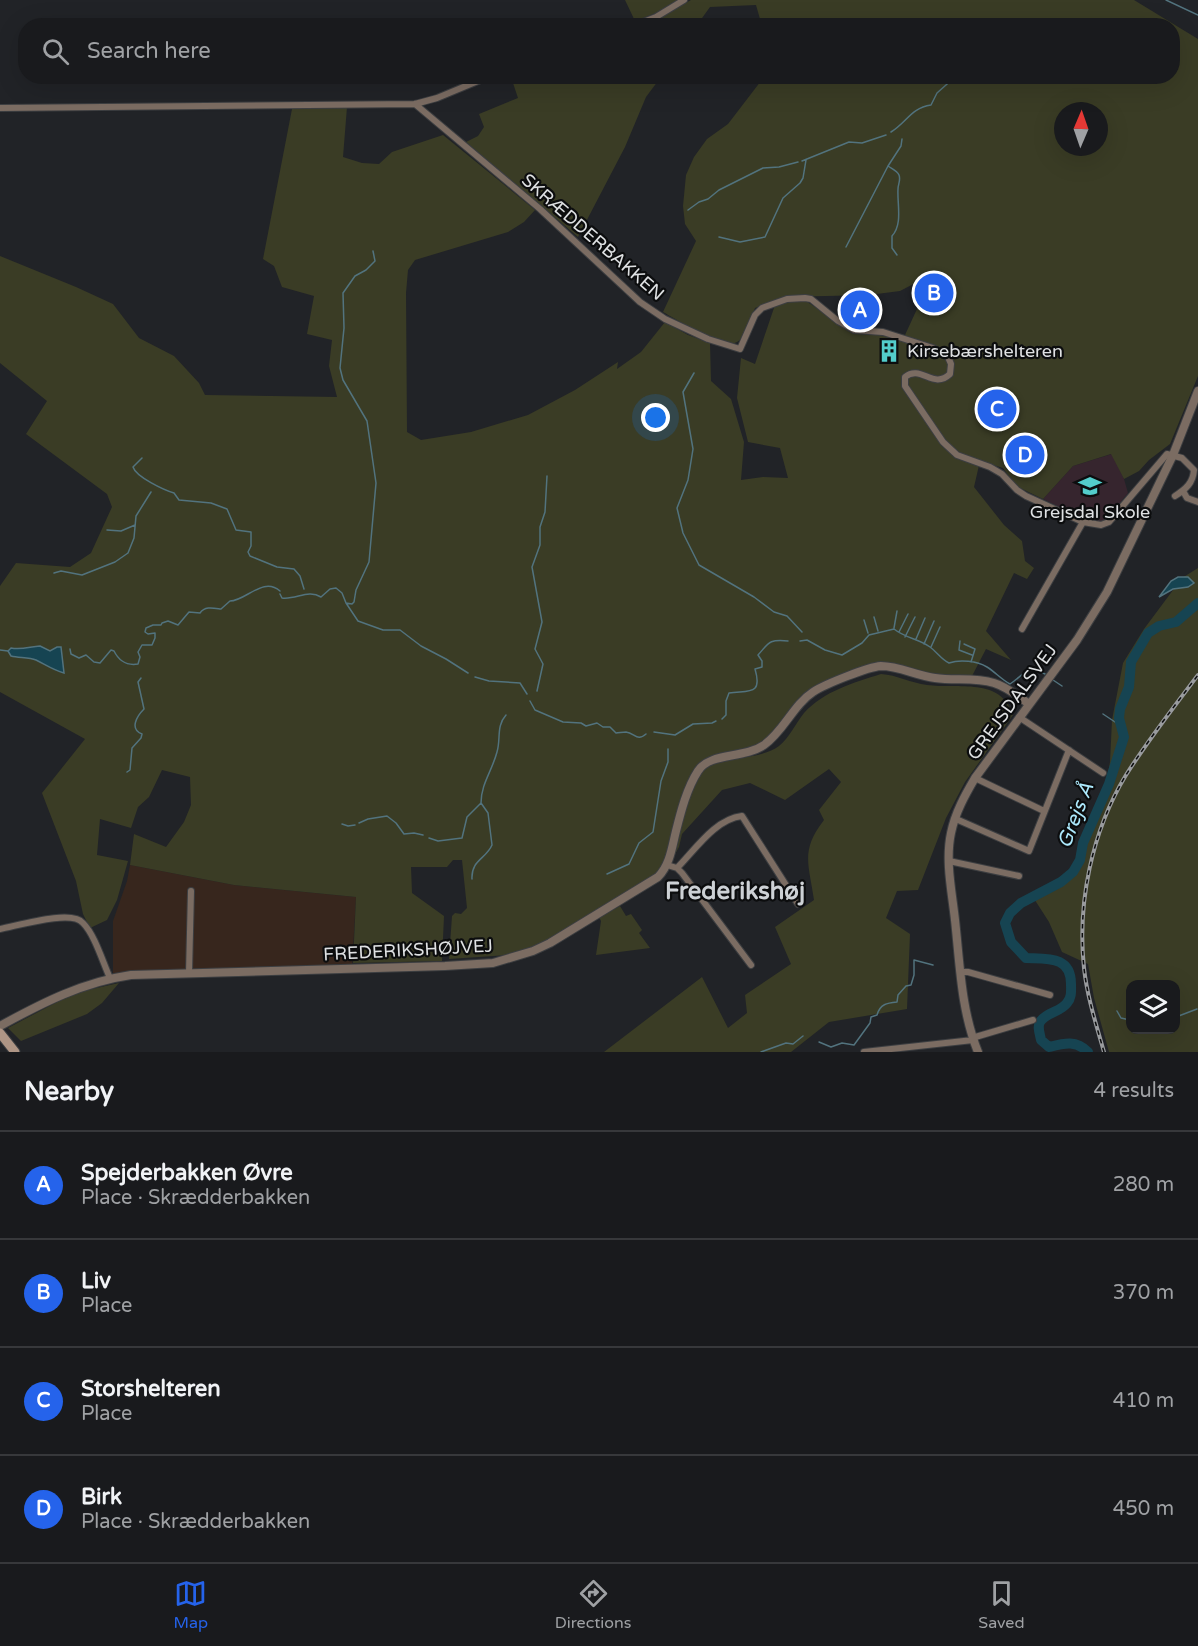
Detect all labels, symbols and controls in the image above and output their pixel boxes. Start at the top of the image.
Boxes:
search box [18,18,1180,84]
icon: search [39,35,72,68]
text: Search here [87,38,211,64]
north arrow [1054,102,1108,156]
street label: SKRÆDDERBAKKEN [517,169,669,305]
pin: B [914,270,954,316]
pin: A [840,288,880,332]
building icon: Kirsebærshelteren [876,338,902,364]
place label: Kirsebærshelteren [907,340,1063,362]
pin: C [978,386,1016,432]
your location [641,403,670,432]
pin: D [1006,432,1044,478]
school or university icon: Grejsdal Skole [1077,473,1103,499]
place label: Grejsdal Skole [1030,501,1150,523]
street label: GREJSDALSVEJ [963,640,1061,764]
water label: Grejs Å [1052,779,1099,852]
district label: Frederikshøj [665,877,805,906]
street label: FREDERIKSHØJVEJ [323,935,493,965]
map controls [1126,980,1180,1034]
button: layers [1126,980,1180,1034]
text: Nearby [24,1076,114,1107]
text: 4 results [1094,1079,1174,1103]
text: Spejderbakken Øvre [81,1160,293,1186]
text: A [36,1173,51,1197]
text: 280 m [1113,1173,1174,1197]
text: Place · Skrædderbakken [81,1186,310,1210]
text: Liv [81,1268,111,1294]
text: B [37,1281,50,1305]
text: 370 m [1113,1281,1174,1305]
text: Place [81,1294,132,1318]
text: Storshelteren [81,1376,221,1402]
text: C [37,1389,50,1413]
text: 410 m [1113,1389,1174,1413]
text: Place [81,1402,132,1426]
text: Birk [81,1484,122,1510]
text: D [36,1497,51,1521]
text: 450 m [1113,1497,1174,1521]
text: Place · Skrædderbakken [81,1510,310,1534]
tab: Map [173,1577,208,1633]
tab: Directions [555,1577,631,1633]
tab: Saved [978,1577,1025,1633]

